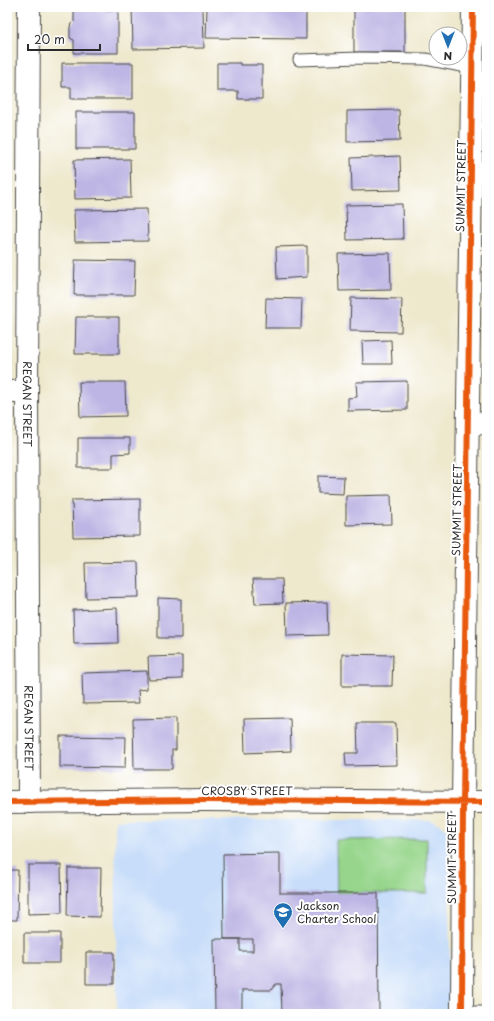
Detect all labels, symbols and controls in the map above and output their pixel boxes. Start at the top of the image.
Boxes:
scale bar [28,26,100,52]
north arrow [428,26,468,66]
text: 20 m [34,30,65,48]
text: N [443,48,452,65]
street label: SUMMIT STREET [451,139,470,232]
street label: REGAN STREET [19,361,36,447]
street label: SUMMIT STREET [447,463,466,556]
street label: REGAN STREET [20,685,38,771]
street label: CROSBY STREET [201,782,293,799]
street label: SUMMIT STREET [443,811,460,904]
place label: Jackson Charter School [297,897,376,927]
school or university icon: Jackson Charter School [272,901,294,929]

